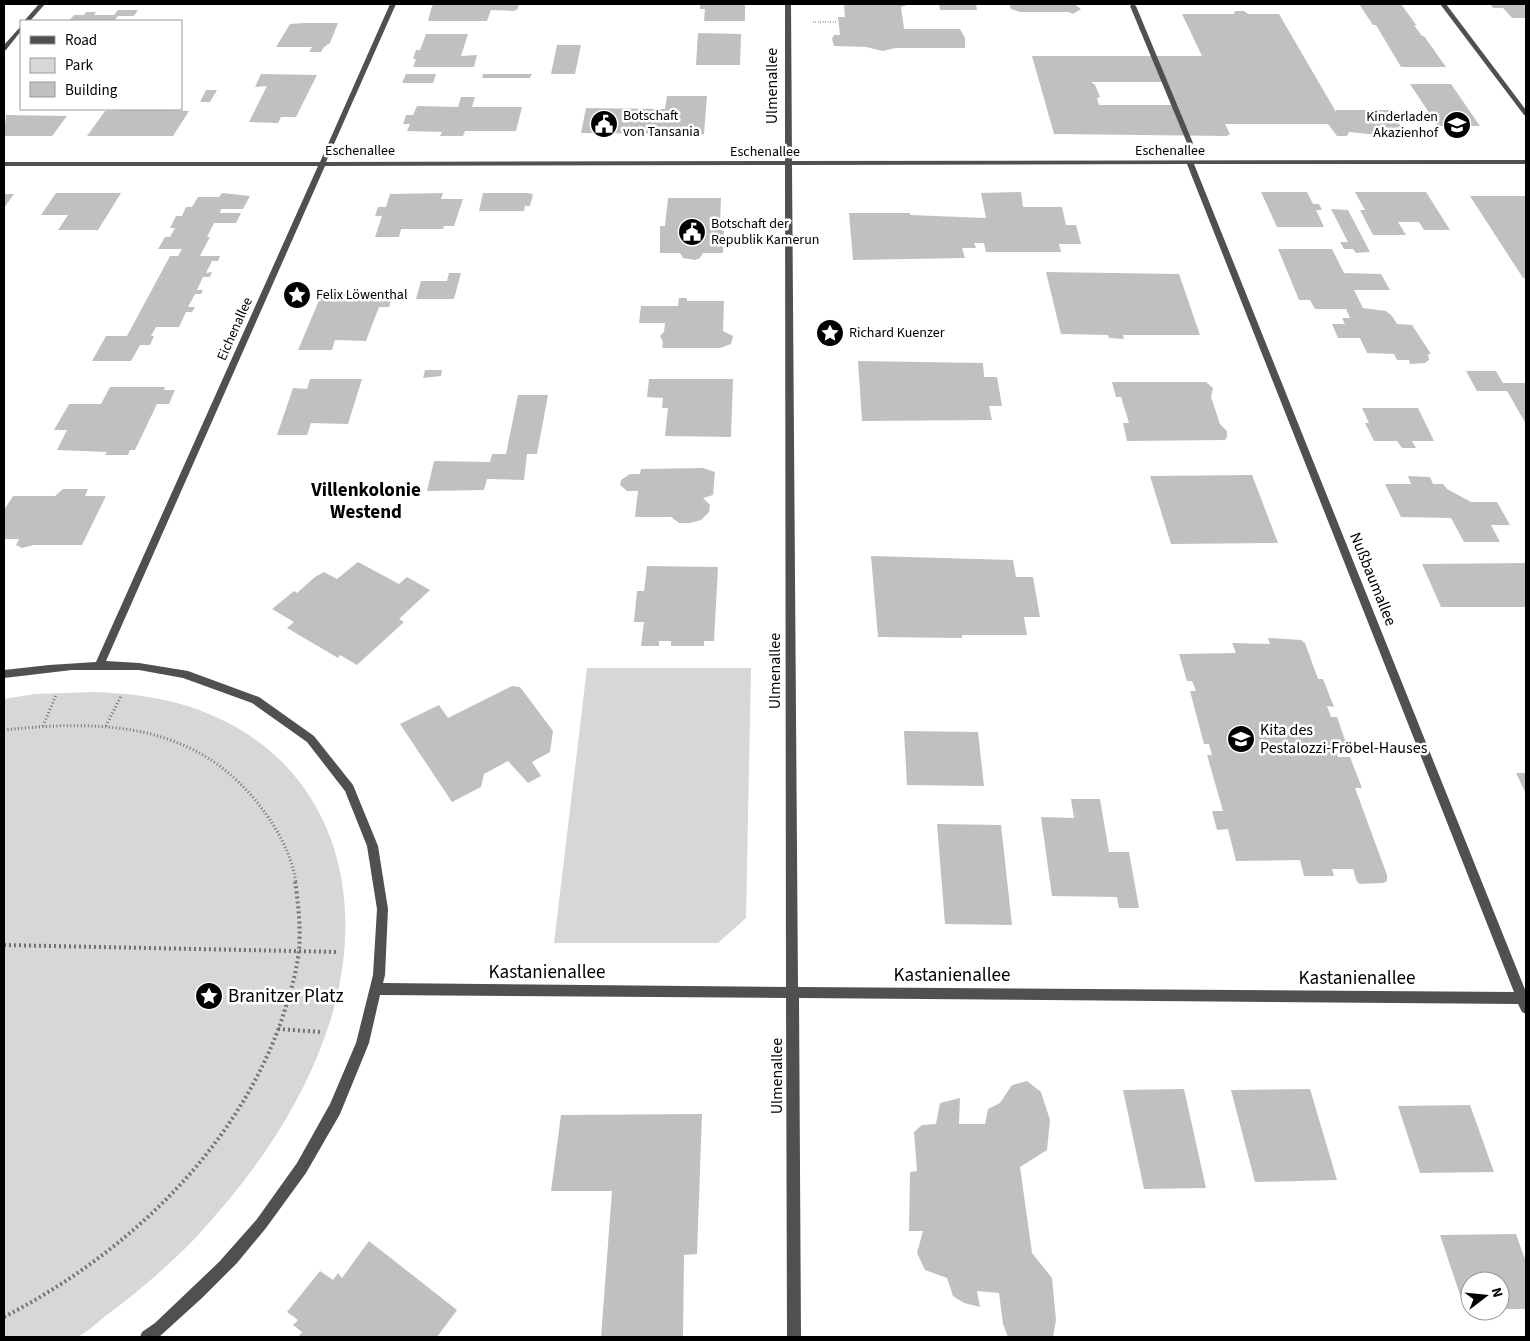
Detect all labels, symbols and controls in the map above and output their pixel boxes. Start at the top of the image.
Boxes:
legend [20,20,182,110]
text: Road [65,30,97,51]
street label: Ulmenallee [761,48,783,124]
text: Park [65,55,94,76]
text: Building [65,80,118,101]
place label: Botschaft von Tansania [623,106,700,142]
place label: Kinderladen Akazienhof [1366,107,1439,143]
public building icon: Botschaft von Tansania [589,109,619,139]
school or university icon: Kinderladen Akazienhof [1442,110,1472,140]
street label: Eschenallee [325,141,395,161]
street label: Eschenallee [1135,141,1205,161]
street label: Eschenallee [730,142,800,162]
place label: Botschaft der Republik Kamerun [711,214,820,250]
public building icon: Botschaft der Republik Kamerun [677,217,707,247]
place icon: Felix Löwenthal [282,280,312,310]
place label: Felix Löwenthal [316,285,408,305]
street label: Eichenallee [212,294,258,364]
place icon: Richard Kuenzer [815,318,845,348]
place label: Richard Kuenzer [849,323,945,343]
district label: Villenkolonie Westend [310,477,421,526]
street label: Nußbaumallee [1344,529,1402,629]
street label: Ulmenallee [764,633,786,709]
place label: Kita des Pestalozzi-Fröbel-Hauses [1260,719,1428,759]
school or university icon: Kita des Pestalozzi-Fröbel-Hauses [1226,724,1256,754]
street label: Kastanienallee [489,959,605,986]
street label: Kastanienallee [894,962,1010,989]
street label: Kastanienallee [1299,965,1415,992]
place icon: Branitzer Platz [194,981,224,1011]
place label: Branitzer Platz [228,983,344,1010]
street label: Ulmenallee [766,1038,788,1114]
north arrow [1460,1271,1510,1321]
text: N [1486,1285,1507,1300]

